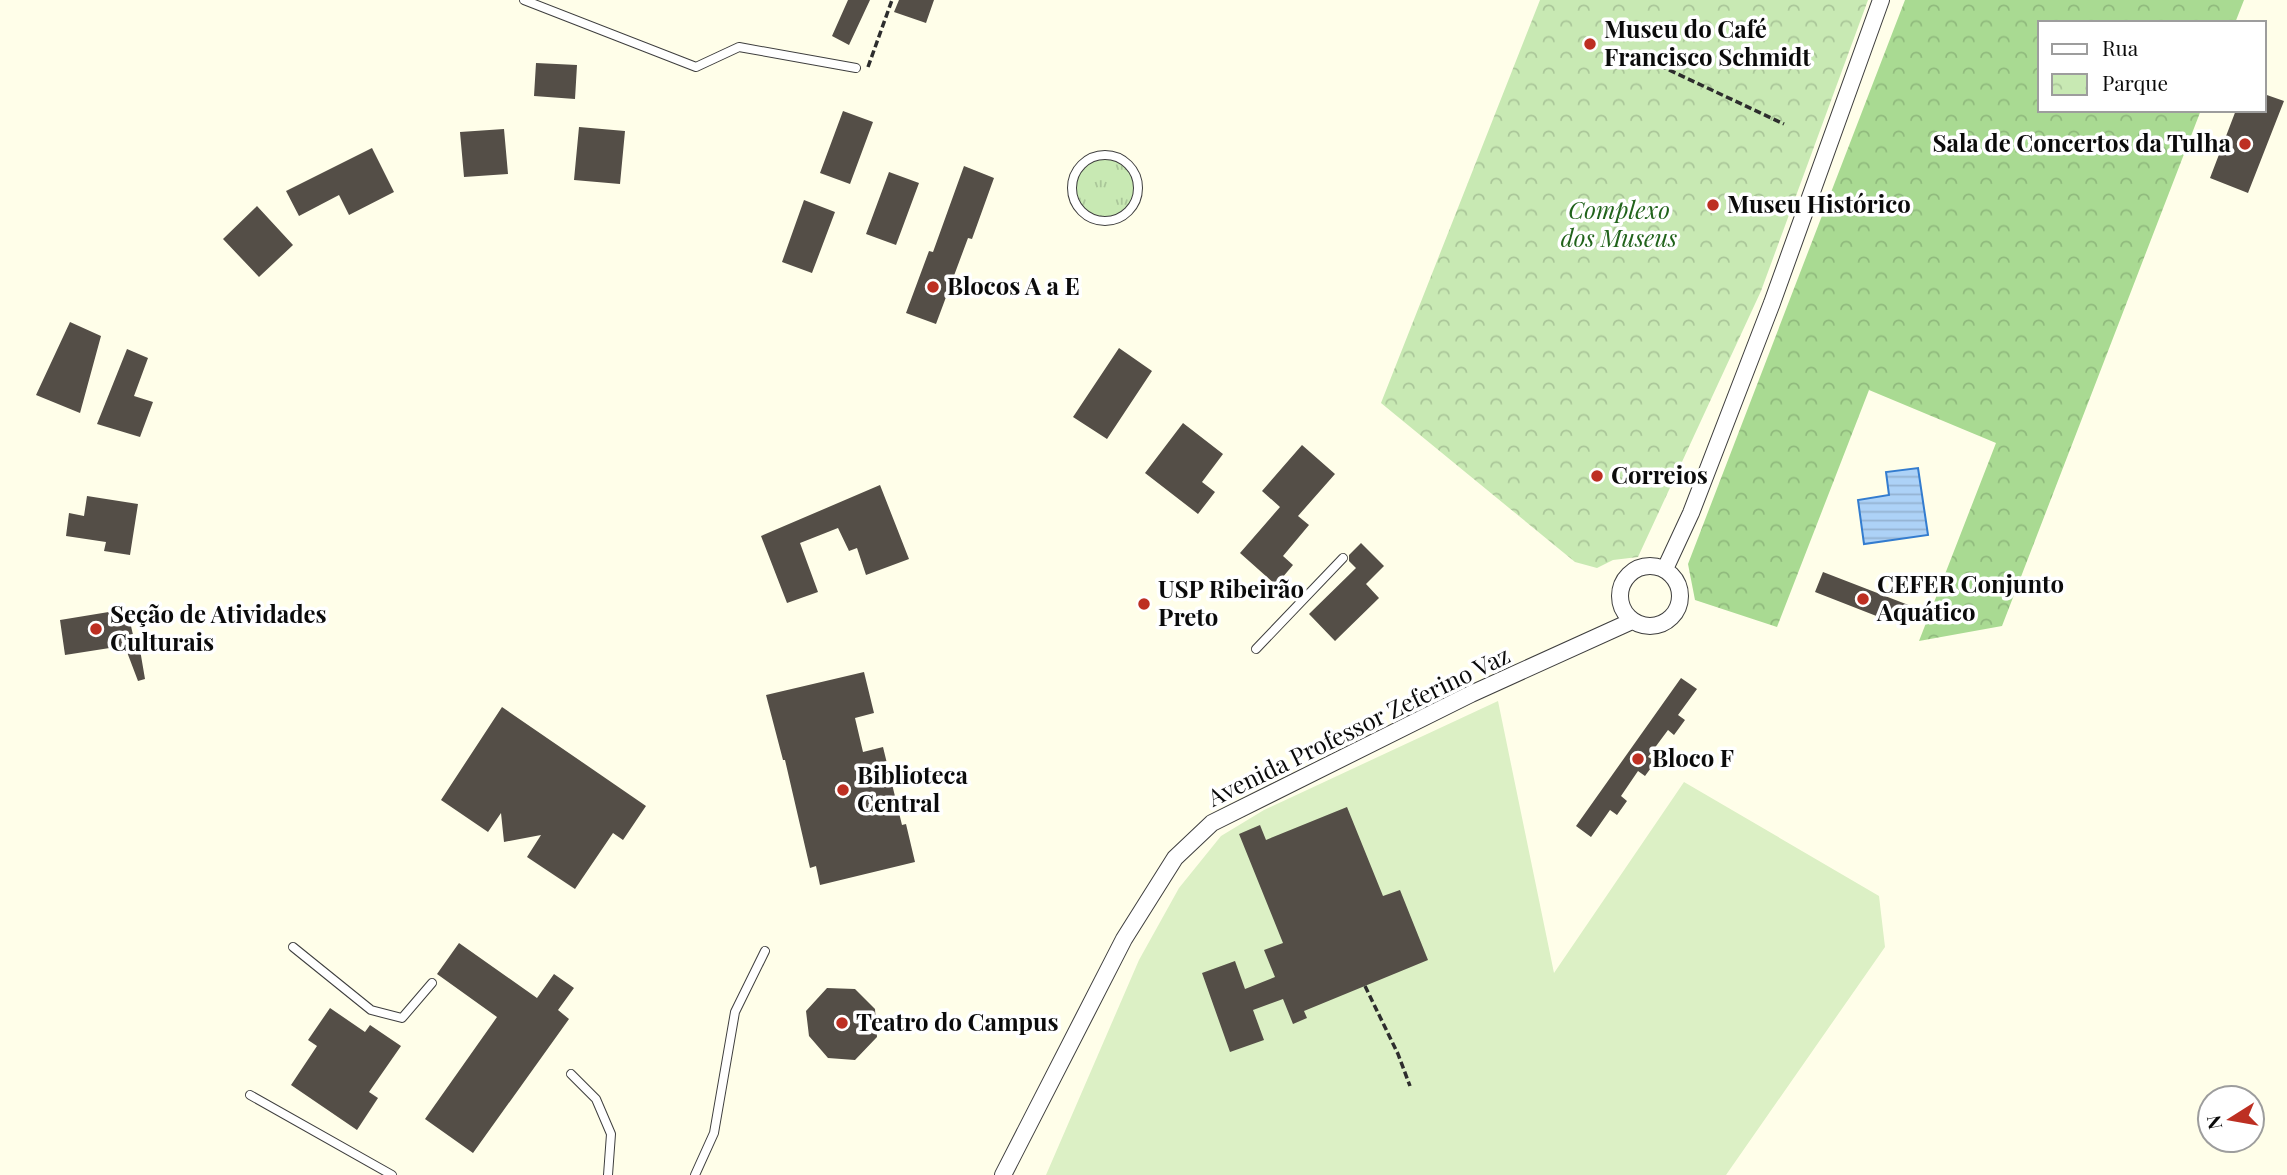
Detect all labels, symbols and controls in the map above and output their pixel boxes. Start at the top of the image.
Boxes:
place label: Museu do Café Francisco Schmidt [1604,12,1811,72]
legend [2038,21,2266,112]
text: Rua [2102,33,2139,61]
marker: Museu do Café Francisco Schmidt [1582,36,1598,52]
text: Parque [2102,68,2168,96]
place label: Sala de Concertos da Tulha [1932,126,2232,158]
marker: Sala de Concertos da Tulha [2237,136,2253,152]
place label: Museu Histórico [1727,187,1911,219]
park label: Complexo dos Museus [1561,193,1677,253]
marker: Museu Histórico [1705,197,1721,213]
place label: Blocos A a E [947,269,1080,301]
marker: Blocos A a E [925,279,941,295]
place label: Correios [1611,458,1708,490]
marker: Correios [1589,468,1605,484]
place label: CEFER Conjunto Aquático [1876,567,2064,627]
place label: USP Ribeirão Preto [1158,572,1304,632]
marker: CEFER Conjunto Aquático [1855,591,1871,607]
marker: USP Ribeirão Preto [1136,596,1152,612]
place label: Seção de Atividades Culturais [110,597,327,657]
marker: Seção de Atividades Culturais [88,621,104,637]
street label: Avenida Professor Zeferino Vaz [1201,638,1515,813]
place label: Bloco F [1652,741,1734,773]
marker: Bloco F [1630,751,1646,767]
place label: Biblioteca Central [857,758,968,818]
marker: Biblioteca Central [835,782,851,798]
place label: Teatro do Campus [856,1005,1059,1037]
marker: Teatro do Campus [834,1015,850,1031]
north arrow [2196,1084,2266,1154]
text: N [2199,1113,2227,1132]

